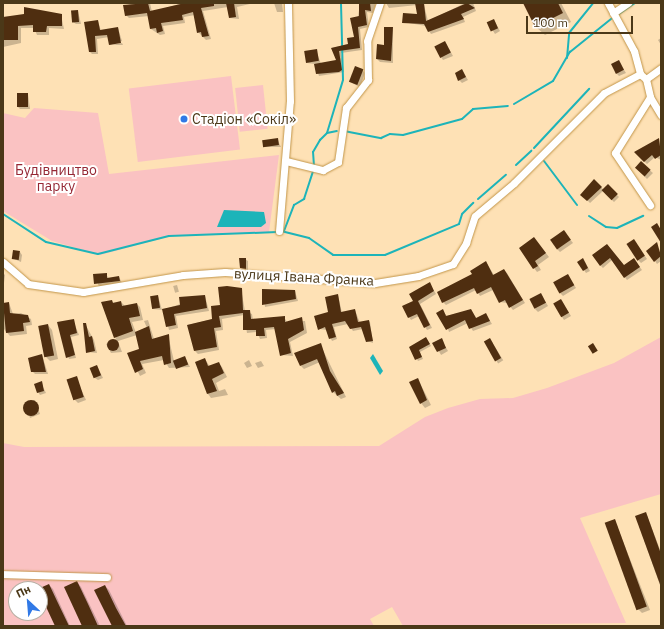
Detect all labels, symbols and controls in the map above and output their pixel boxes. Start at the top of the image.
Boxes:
scale bar [528,8,635,34]
text: 100 m [533,15,568,30]
place label: Стадіон «Сокіл» [192,111,296,127]
marker: Стадіон «Сокіл» [179,114,189,124]
park label: Будівництво парку [15,162,97,194]
street label: вулиця Івана Франка [234,265,374,289]
north arrow [8,581,48,621]
text: Пн [14,582,33,601]

